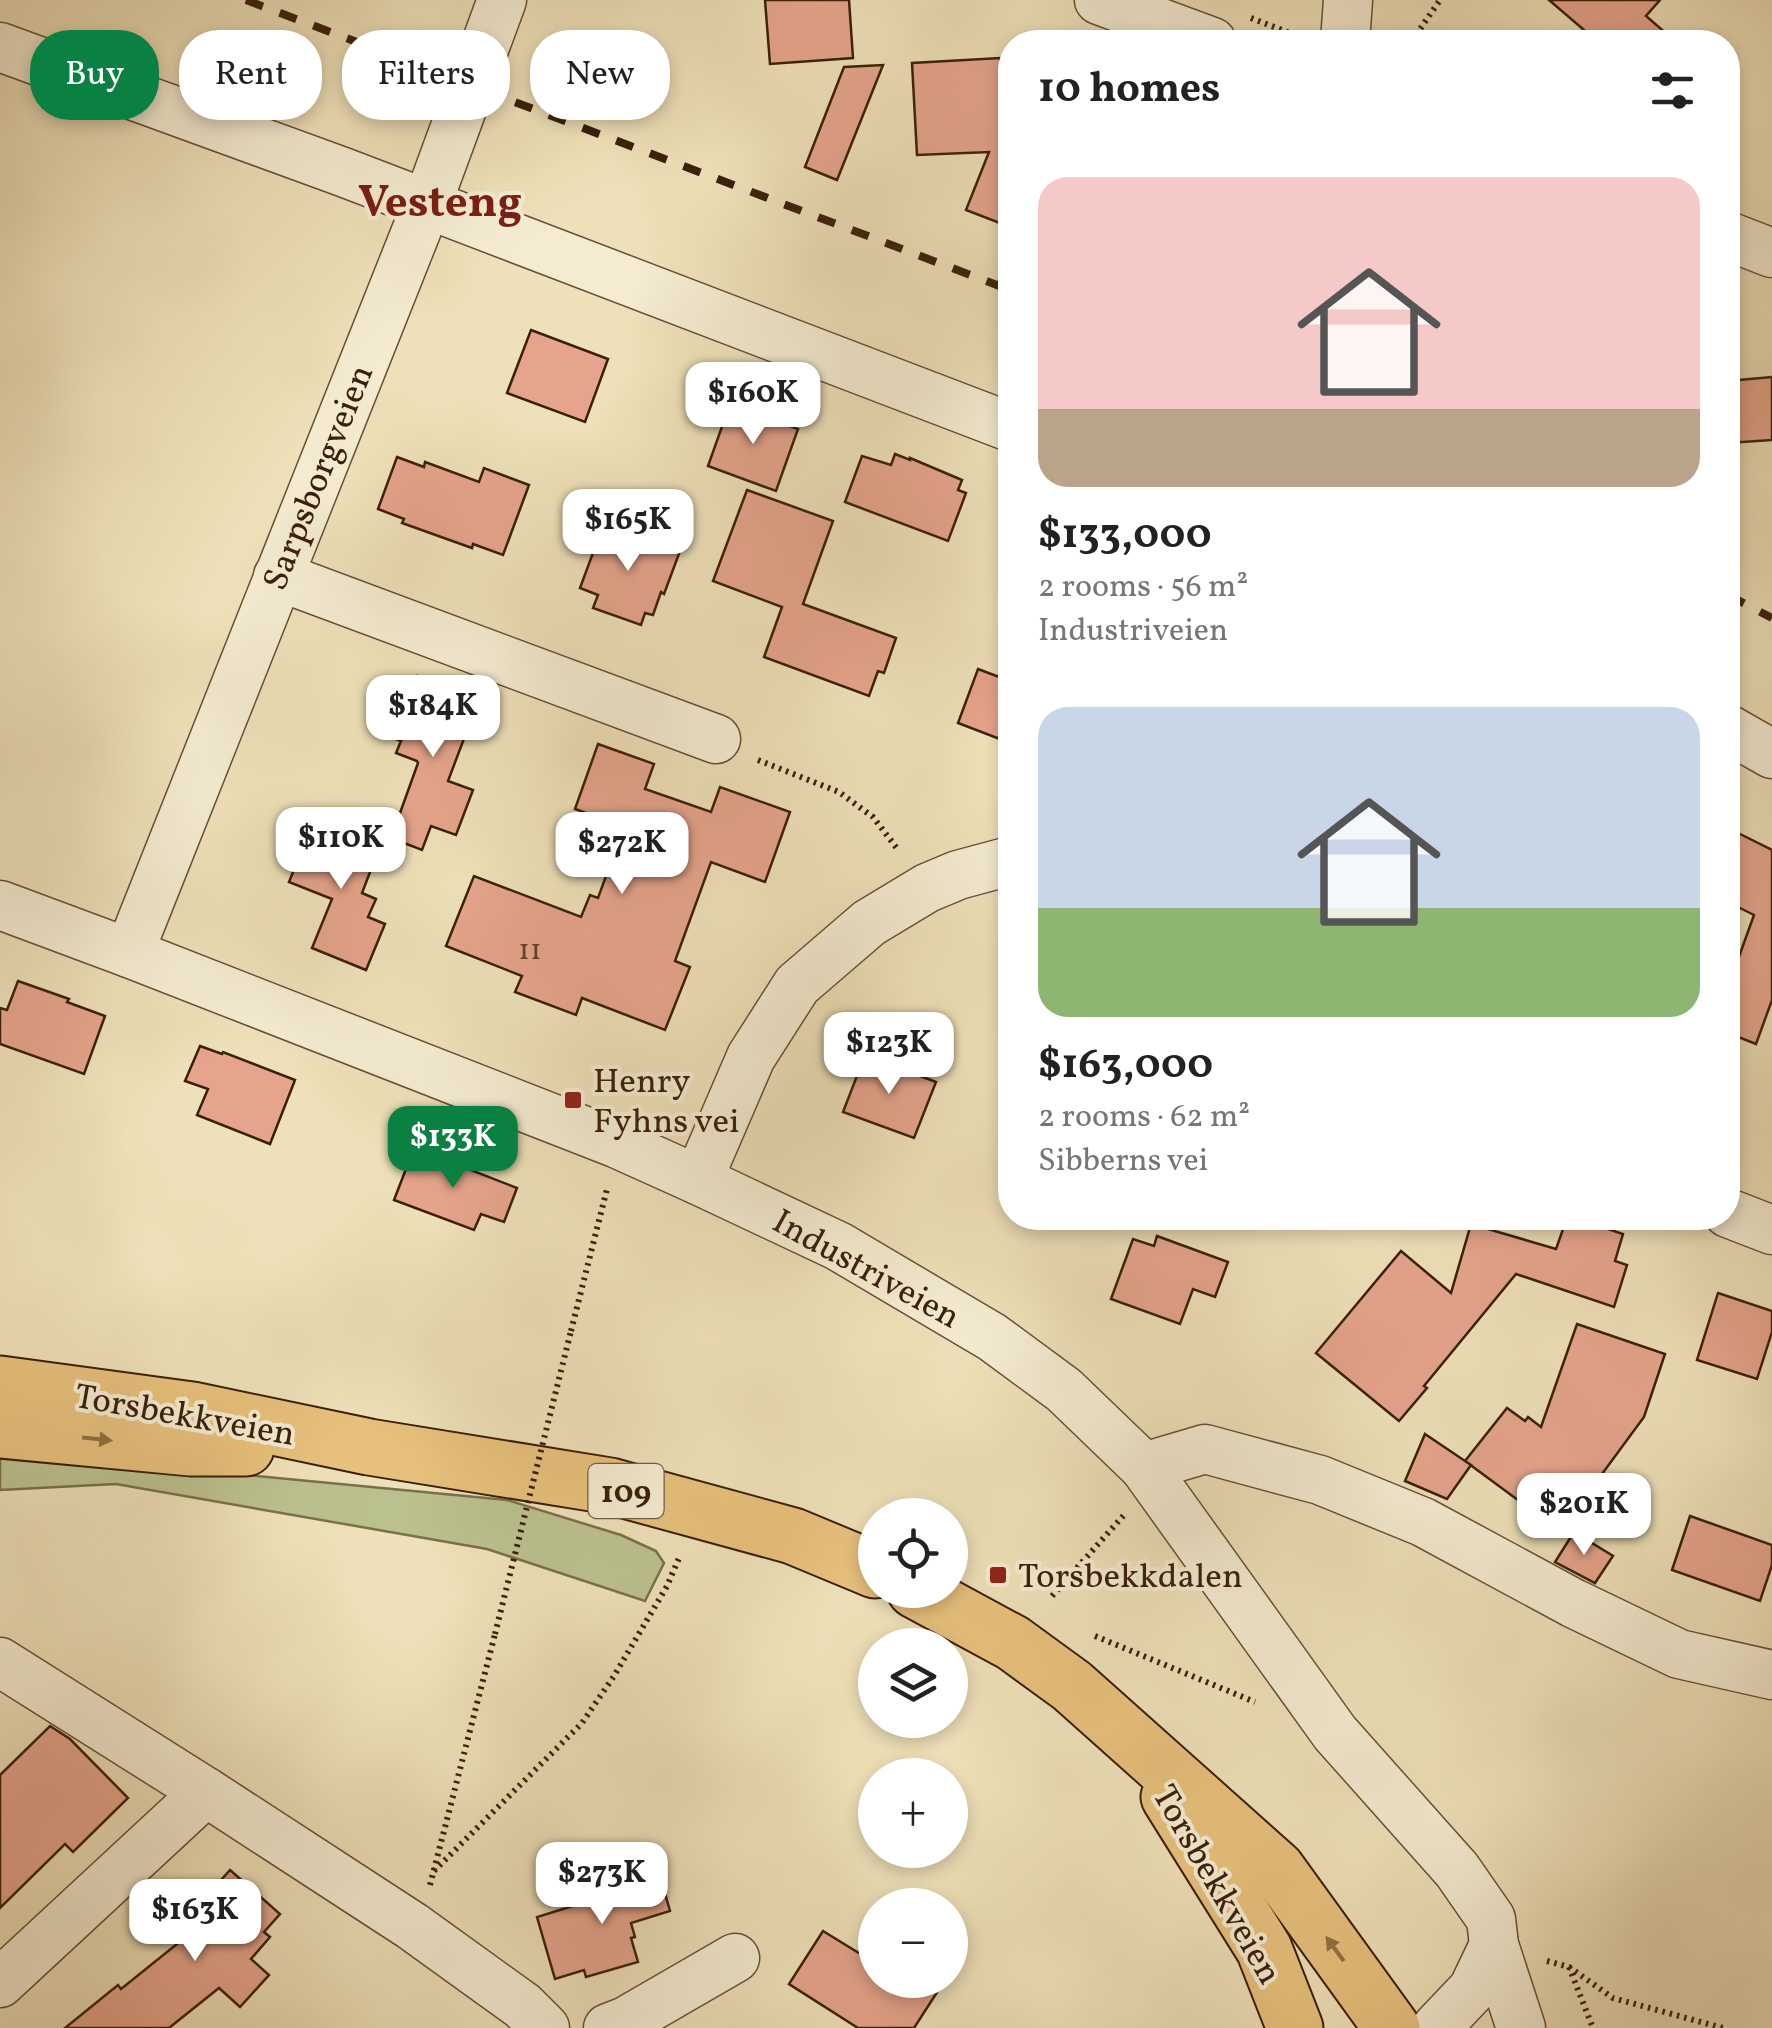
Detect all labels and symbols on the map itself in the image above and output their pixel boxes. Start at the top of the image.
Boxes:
district label: Vesteng [358,173,522,236]
street label: Sarpsborgveien [253,358,387,598]
pin: $160K [683,362,823,447]
pin: $165K [558,489,698,574]
pin: $184K [363,675,503,760]
pin: $110K [271,807,411,892]
pin: $272K [552,812,692,897]
house number: 11 [518,930,542,972]
pin: $123K [819,1012,959,1097]
place label: Henry Fyhns vei [593,1059,740,1147]
marker: Henry Fyhns vei [562,1089,584,1111]
pin: $133K [383,1106,523,1191]
street label: Industriveien [763,1199,968,1342]
street label: Torsbekkveien [71,1374,298,1460]
one-way arrow [82,1431,113,1447]
road number: 109 [588,1464,664,1518]
pin: $201K [1514,1473,1654,1558]
place label: Torsbekkdalen [1018,1554,1243,1602]
marker: Torsbekkdalen [987,1564,1009,1586]
street label: Torsbekkveien [1139,1777,1292,1994]
pin: $273K [532,1842,672,1927]
pin: $163K [125,1879,265,1964]
one-way arrow [1325,1936,1345,1962]

